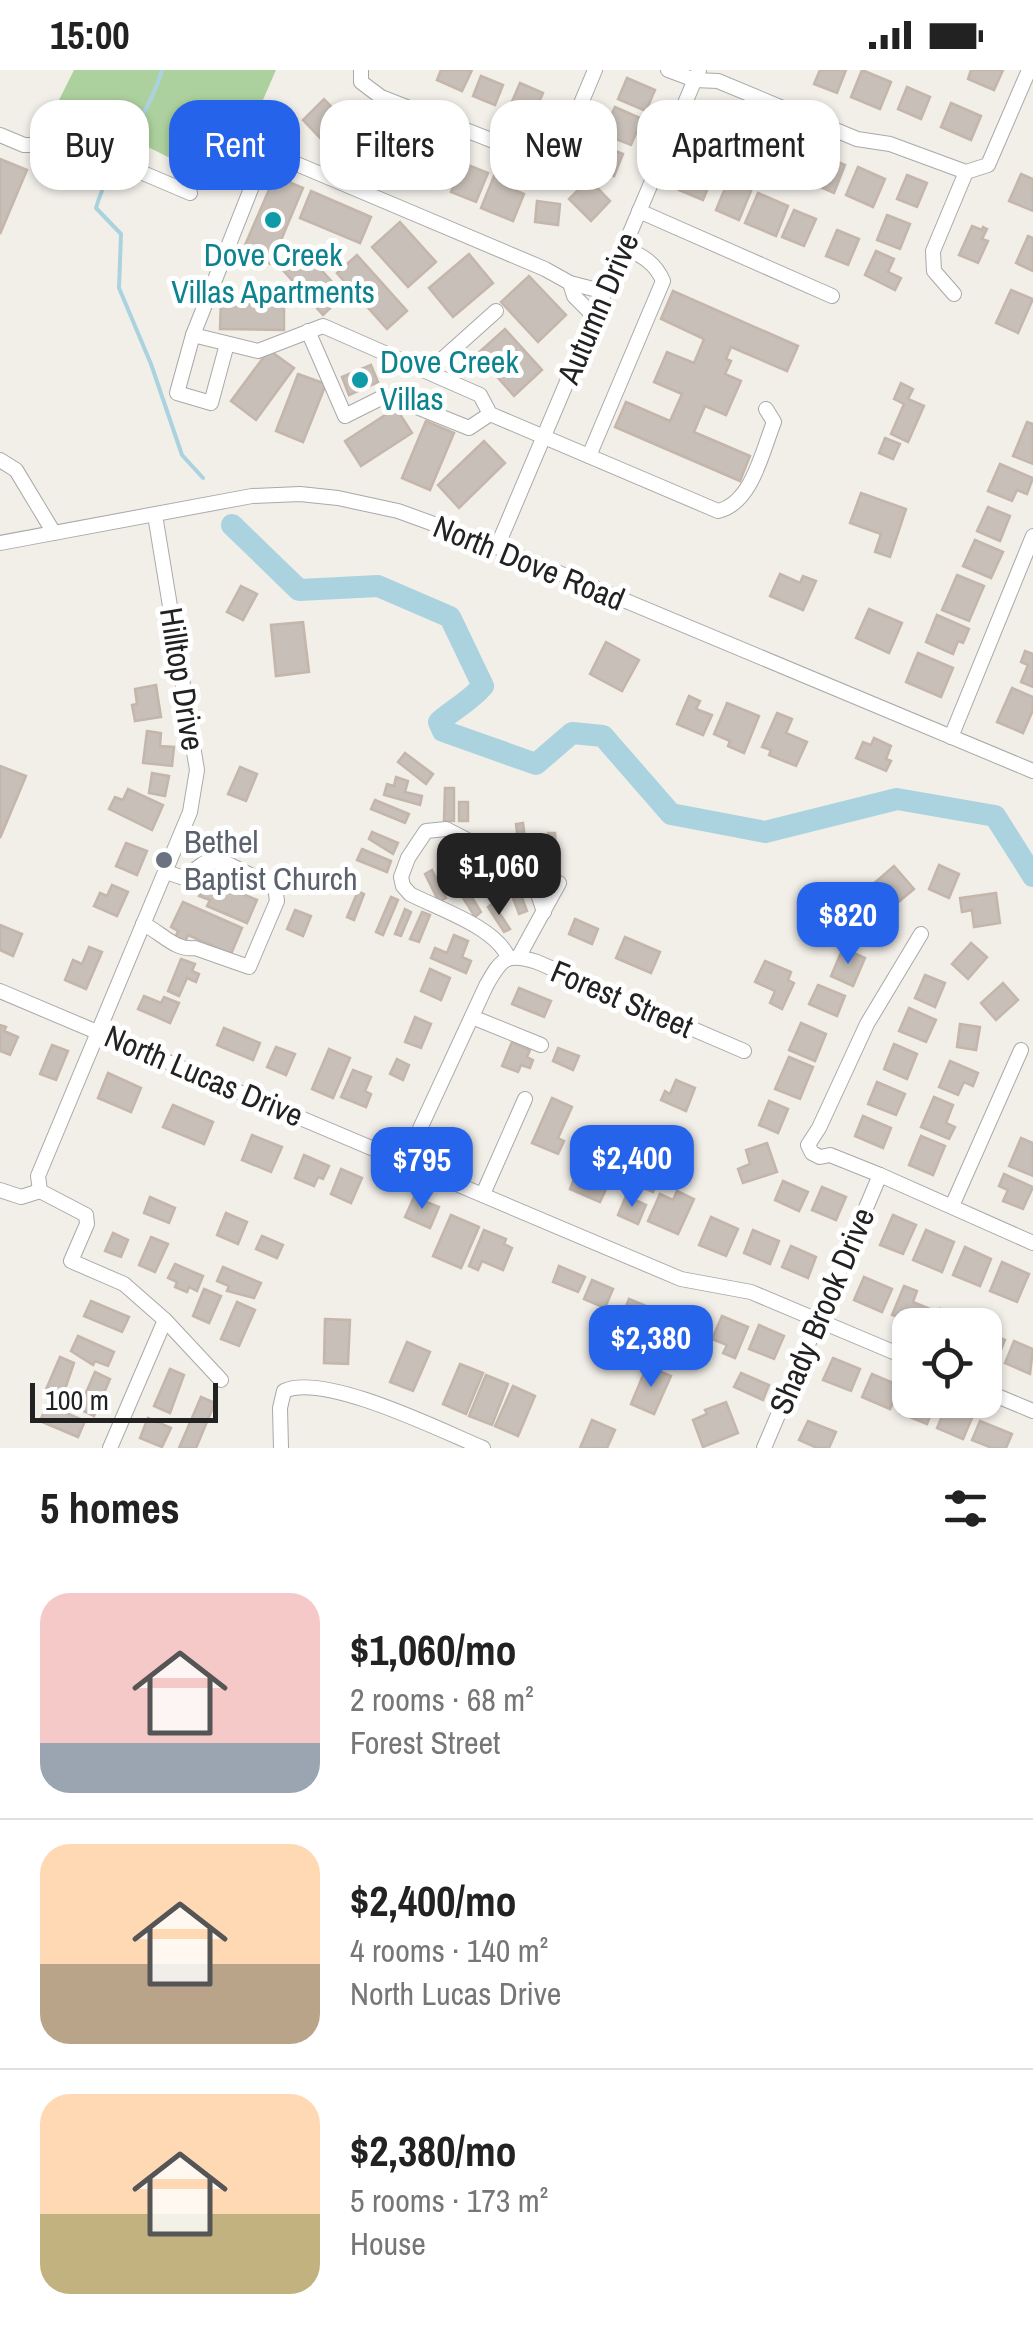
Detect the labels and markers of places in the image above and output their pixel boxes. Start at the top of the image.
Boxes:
marker: Dove Creek Villas Apartments [262,209,284,231]
place label: Dove Creek Villas Apartments [171,233,375,313]
place label: Dove Creek Villas [380,340,519,420]
marker: Dove Creek Villas [349,369,371,391]
place label: Bethel Baptist Church [184,820,358,900]
pin: $1,060 [418,833,580,918]
marker: Bethel Baptist Church [153,849,175,871]
pin: $820 [789,882,907,967]
pin: $2,400 [551,1125,713,1210]
pin: $795 [363,1127,481,1212]
pin: $2,380 [570,1305,732,1390]

